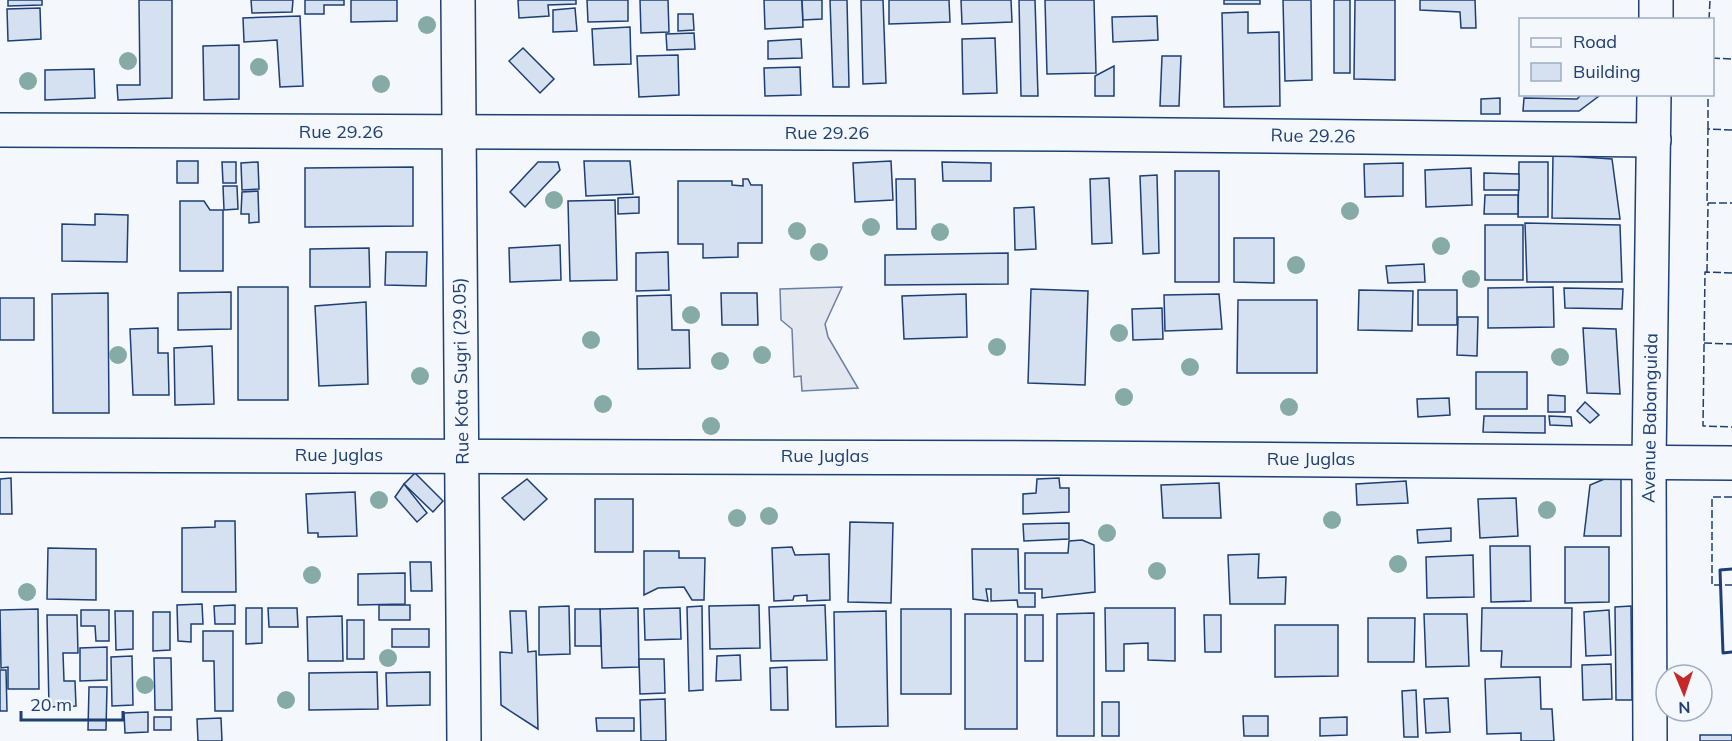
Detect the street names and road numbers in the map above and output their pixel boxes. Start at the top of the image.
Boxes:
street label: Rue 29.26 [299,120,383,143]
street label: Rue 29.26 [785,121,869,144]
street label: Rue 29.26 [1270,123,1356,148]
street label: Rue Kota Sugri (29.05) [447,277,474,465]
street label: Avenue Babanguida [1637,333,1662,503]
street label: Rue Juglas [295,443,383,466]
street label: Rue Juglas [781,444,869,467]
street label: Rue Juglas [1267,447,1355,470]

